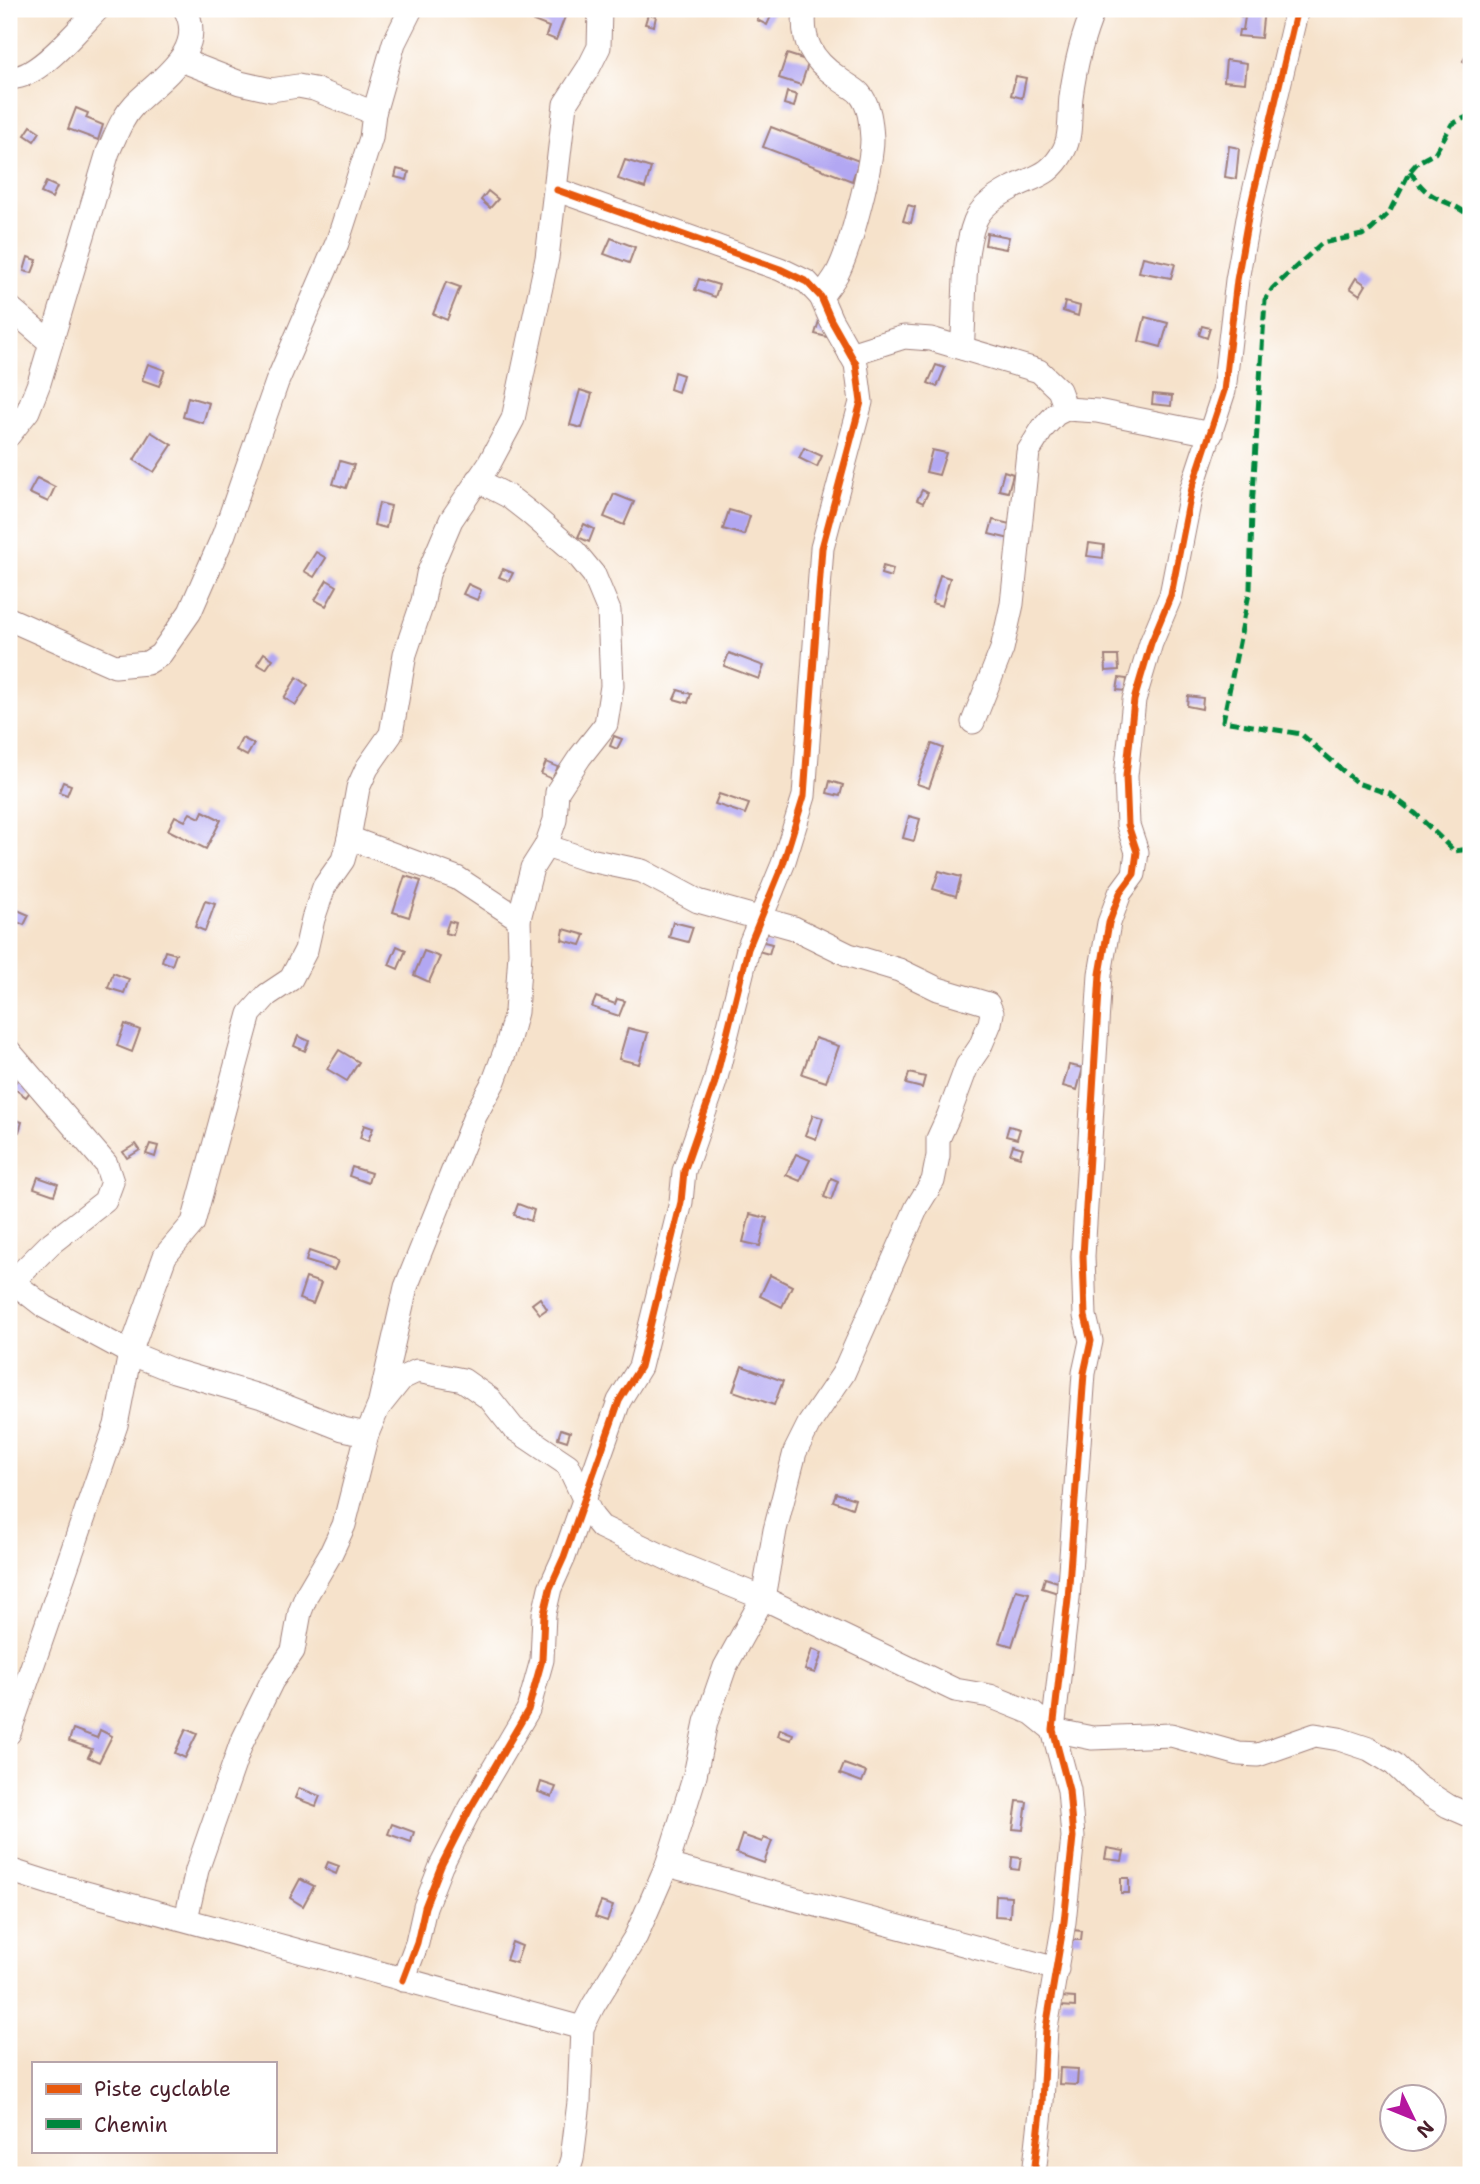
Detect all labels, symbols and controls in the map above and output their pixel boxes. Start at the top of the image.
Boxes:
legend [32,2062,276,2152]
text: Piste cyclable [94,2075,231,2103]
north arrow [1378,2082,1448,2152]
text: Chemin [94,2111,168,2139]
text: N [1411,2115,1439,2143]

